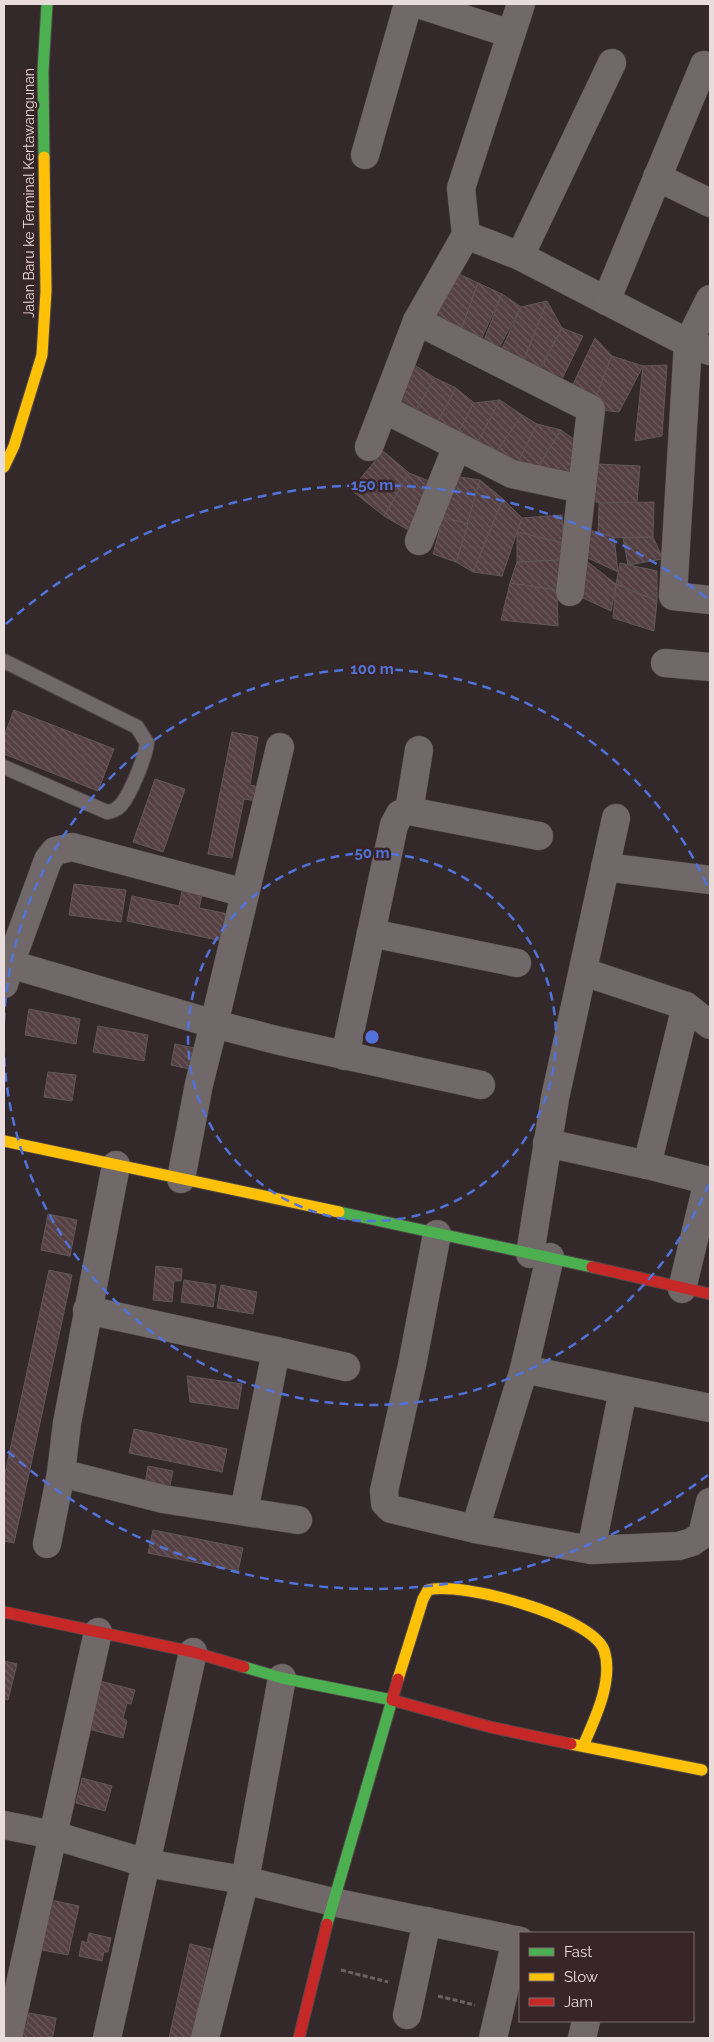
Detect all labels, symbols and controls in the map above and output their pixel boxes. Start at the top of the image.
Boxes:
street label: Jalan Baru ke Terminal Kertawangunan [21,68,37,318]
text: 150 m [351,476,393,494]
text: 100 m [350,660,394,678]
text: 50 m [354,844,390,862]
centre of rings [363,1028,381,1046]
legend [519,1932,694,2022]
text: Fast [564,1943,592,1961]
text: Slow [564,1968,598,1986]
text: Jam [564,1993,593,2011]

